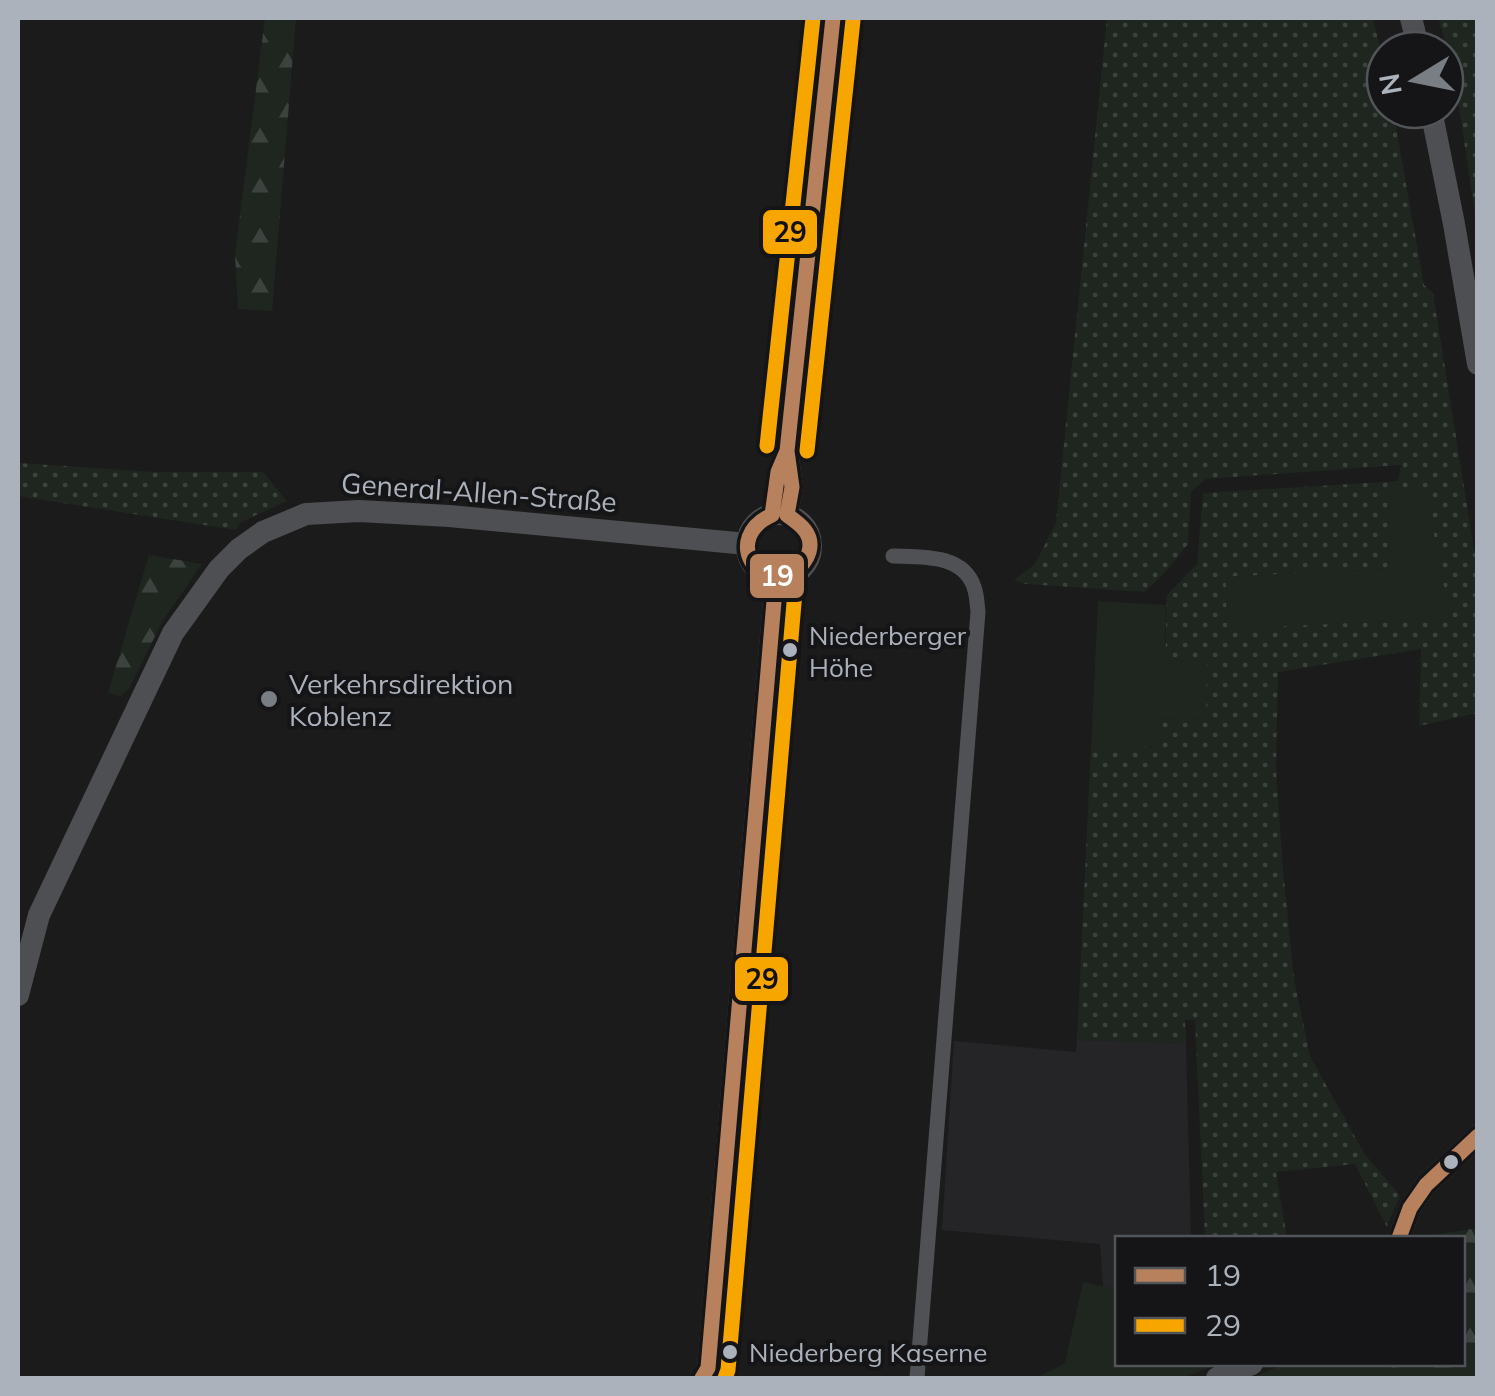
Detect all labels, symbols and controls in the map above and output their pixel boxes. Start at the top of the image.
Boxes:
north arrow [1365,30,1465,130]
text: N [1371,71,1409,98]
line badge: 29 [761,208,819,256]
text: 29 [773,214,807,249]
street label: General-Allen-Straße [340,465,618,519]
line badge: 19 [748,552,806,600]
text: 19 [760,558,794,593]
place label: Niederberger Höhe [809,619,967,684]
marker: Niederberger Höhe [780,640,800,660]
place label: Verkehrsdirektion Koblenz [289,666,514,733]
marker: Verkehrsdirektion Koblenz [258,688,280,710]
line badge: 29 [733,955,790,1003]
text: 29 [745,961,779,996]
unlabelled marker [1441,1152,1461,1172]
legend [1115,1236,1465,1366]
text: 19 [1205,1256,1241,1294]
text: 29 [1205,1306,1241,1344]
place label: Niederberg Kaserne [749,1336,987,1369]
marker: Niederberg Kaserne [720,1342,740,1362]

